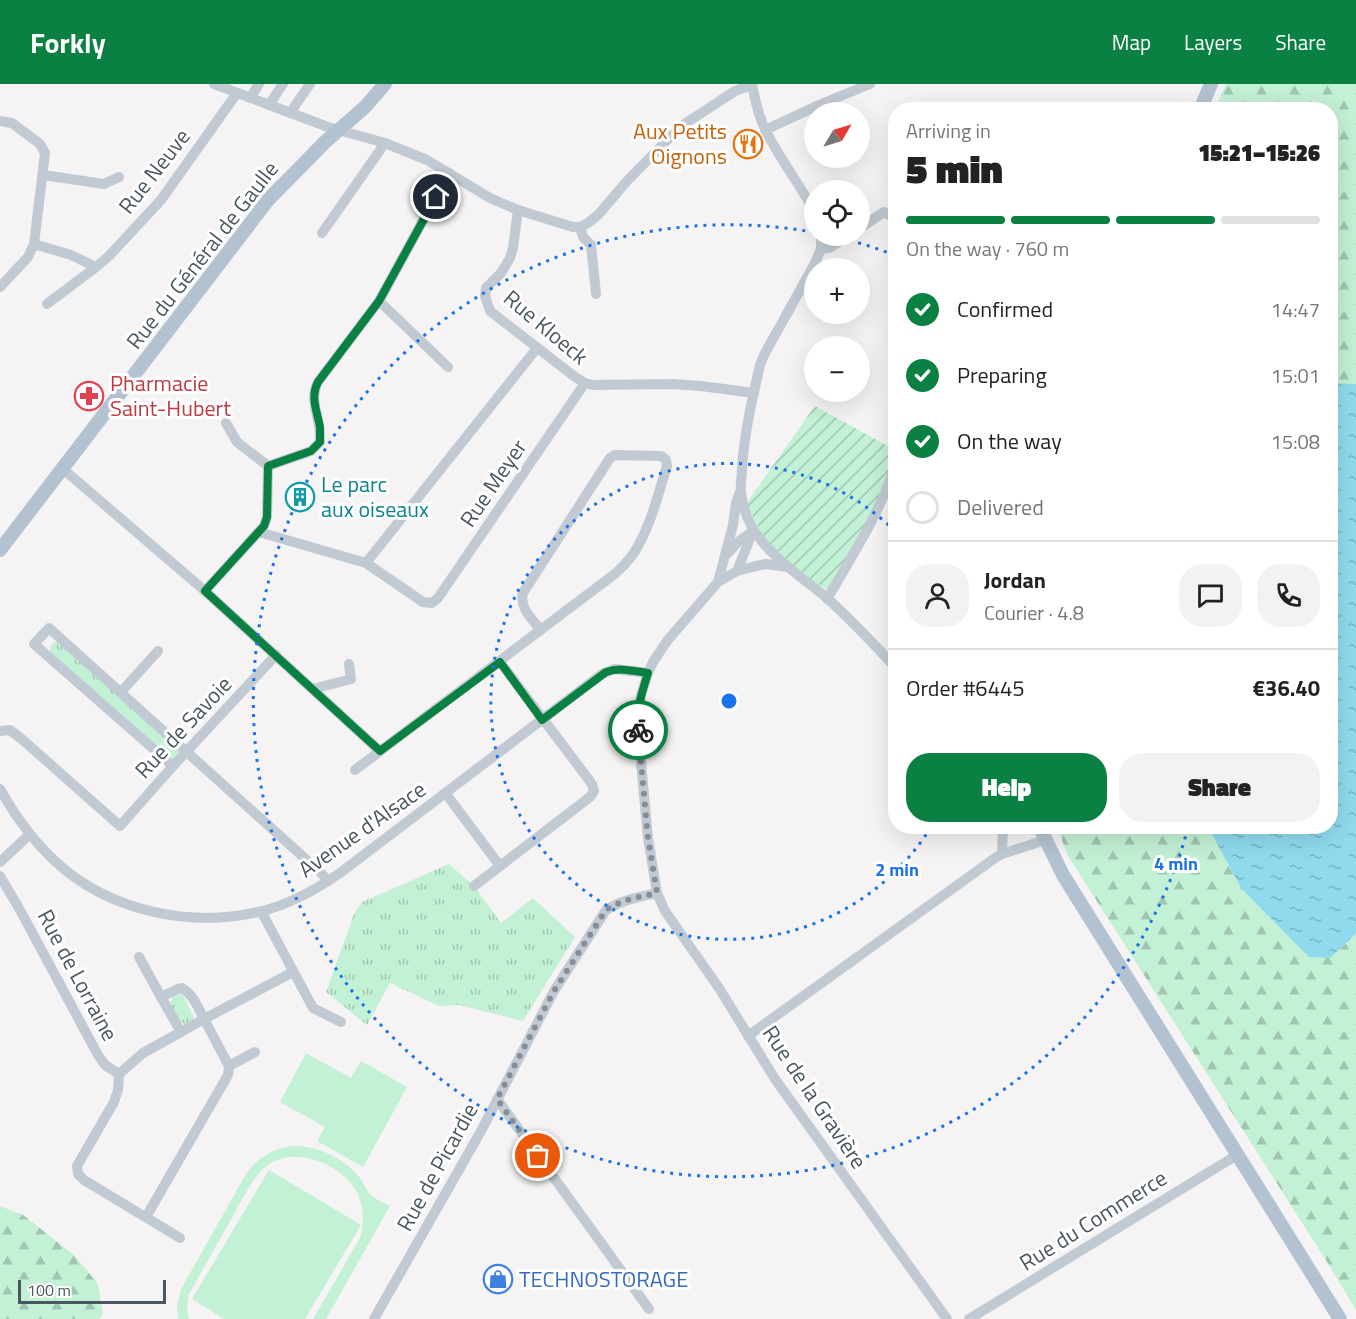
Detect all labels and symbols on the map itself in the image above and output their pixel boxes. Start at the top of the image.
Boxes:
north arrow [804,102,870,168]
place label: Aux Petits Oignons [633,114,727,173]
street label: Rue Neuve [110,121,198,221]
restaurant icon: Aux Petits Oignons [732,128,764,160]
street label: Rue du Général de Gaulle [118,154,286,356]
pin [410,171,461,222]
street label: Rue Kloeck [496,281,596,373]
place label: Pharmacie Saint-Hubert [110,366,231,425]
pharmacy icon: Pharmacie Saint-Hubert [73,380,105,412]
street label: Rue Meyer [451,432,535,534]
place label: Le parc aux oiseaux [321,467,429,526]
building icon: Le parc aux oiseaux [284,481,316,513]
street label: Rue de Savoie [126,668,240,786]
centre of rings [719,691,739,711]
courier [608,700,668,760]
street label: Avenue d'Alsace [291,772,433,886]
text: 4 min [1154,850,1198,877]
text: 2 min [875,856,919,883]
street label: Rue de Lorraine [29,903,127,1047]
street label: Rue de la Gravière [754,1018,876,1176]
street label: Rue de Picardie [388,1097,486,1237]
pin [512,1130,563,1181]
street label: Rue du Commerce [1013,1161,1173,1279]
place label: TECHNOSTORAGE [519,1262,688,1296]
shop icon: TECHNOSTORAGE [482,1263,514,1295]
scale bar [18,1277,166,1304]

